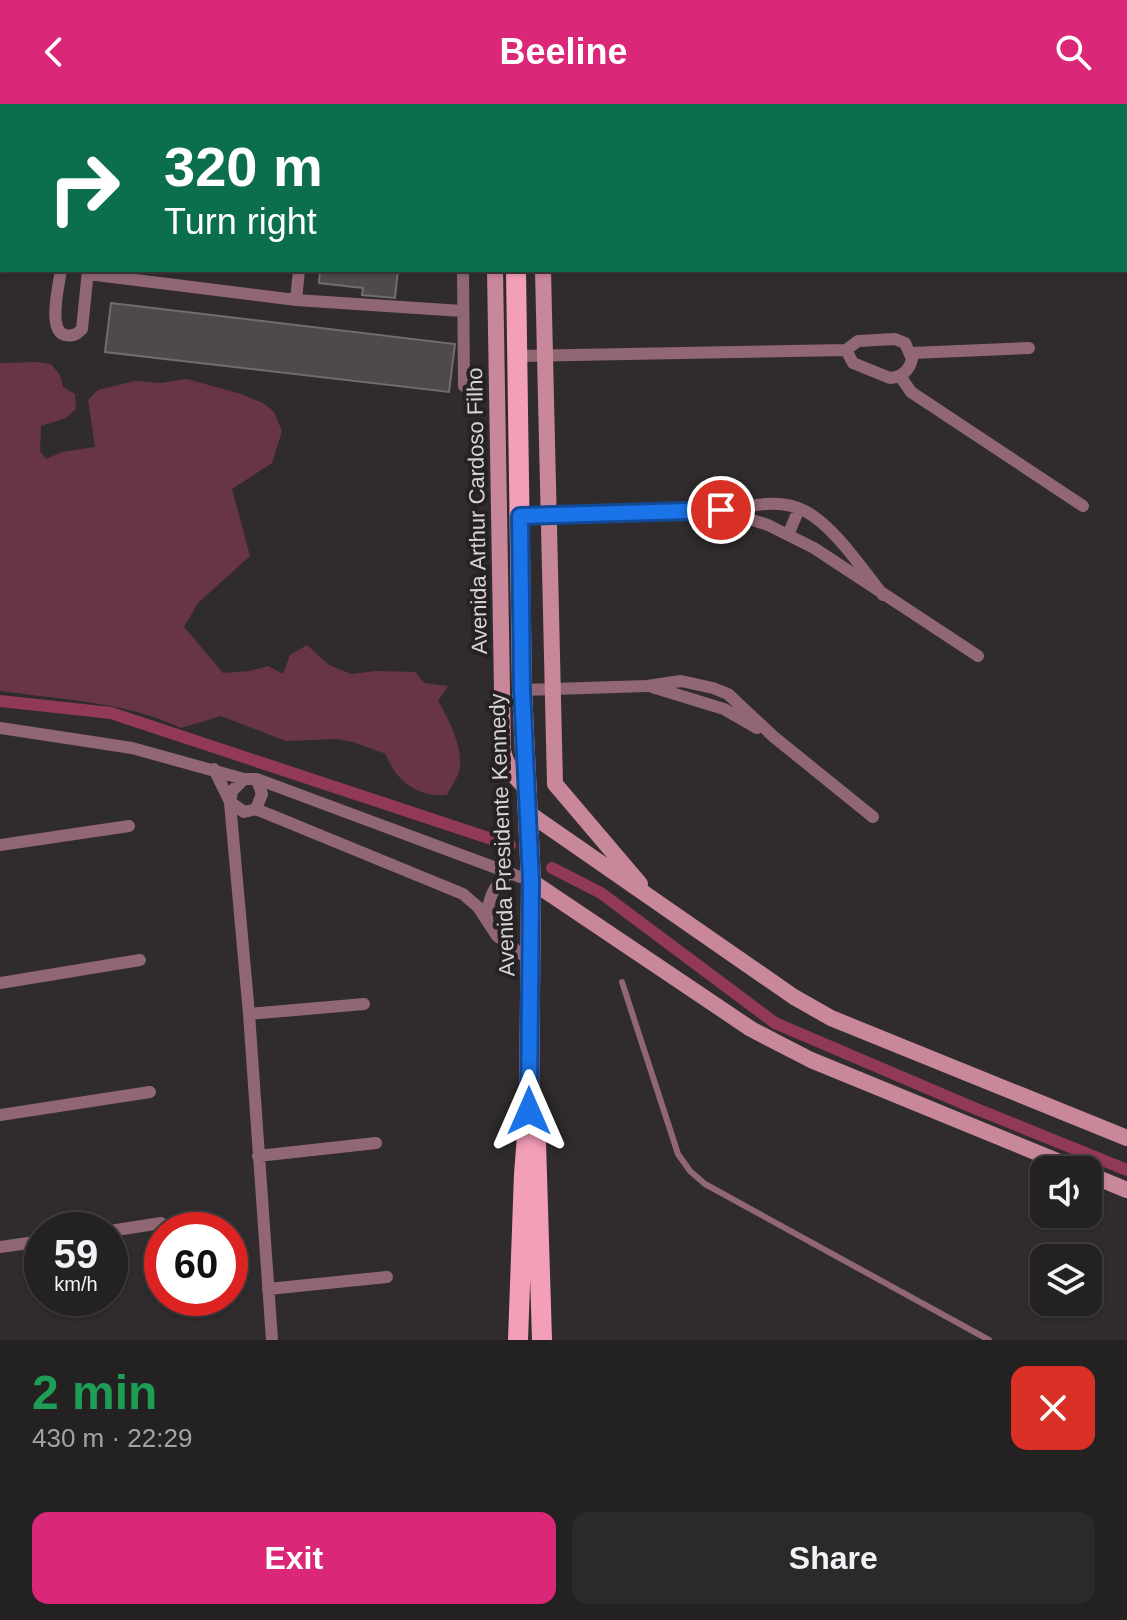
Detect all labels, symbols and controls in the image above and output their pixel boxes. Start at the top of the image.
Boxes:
icon: back [32,30,76,74]
icon: search [1051,30,1095,74]
text: Beeline [499,31,628,72]
text: 320 m [164,135,323,198]
icon: right [32,136,136,240]
text: Turn right [164,201,317,242]
street label: Avenida Arthur Cardoso Filho [462,367,492,655]
pin [687,476,755,544]
icon: arrive [699,488,743,532]
street label: Avenida Presidente Kennedy [485,693,519,977]
position arrow [487,1069,571,1153]
map controls [1030,1156,1102,1316]
button: sound [1030,1156,1102,1228]
speed limit sign: 60 [144,1212,248,1316]
text: 59 [54,1232,98,1276]
button: layers [1030,1244,1102,1316]
text: km/h [54,1273,98,1295]
text: 2 min [32,1366,157,1419]
button: close [1011,1366,1095,1450]
text: 430 m · 22:29 [32,1423,192,1453]
button: Exit [32,1512,556,1604]
button: Share [572,1512,1095,1604]

